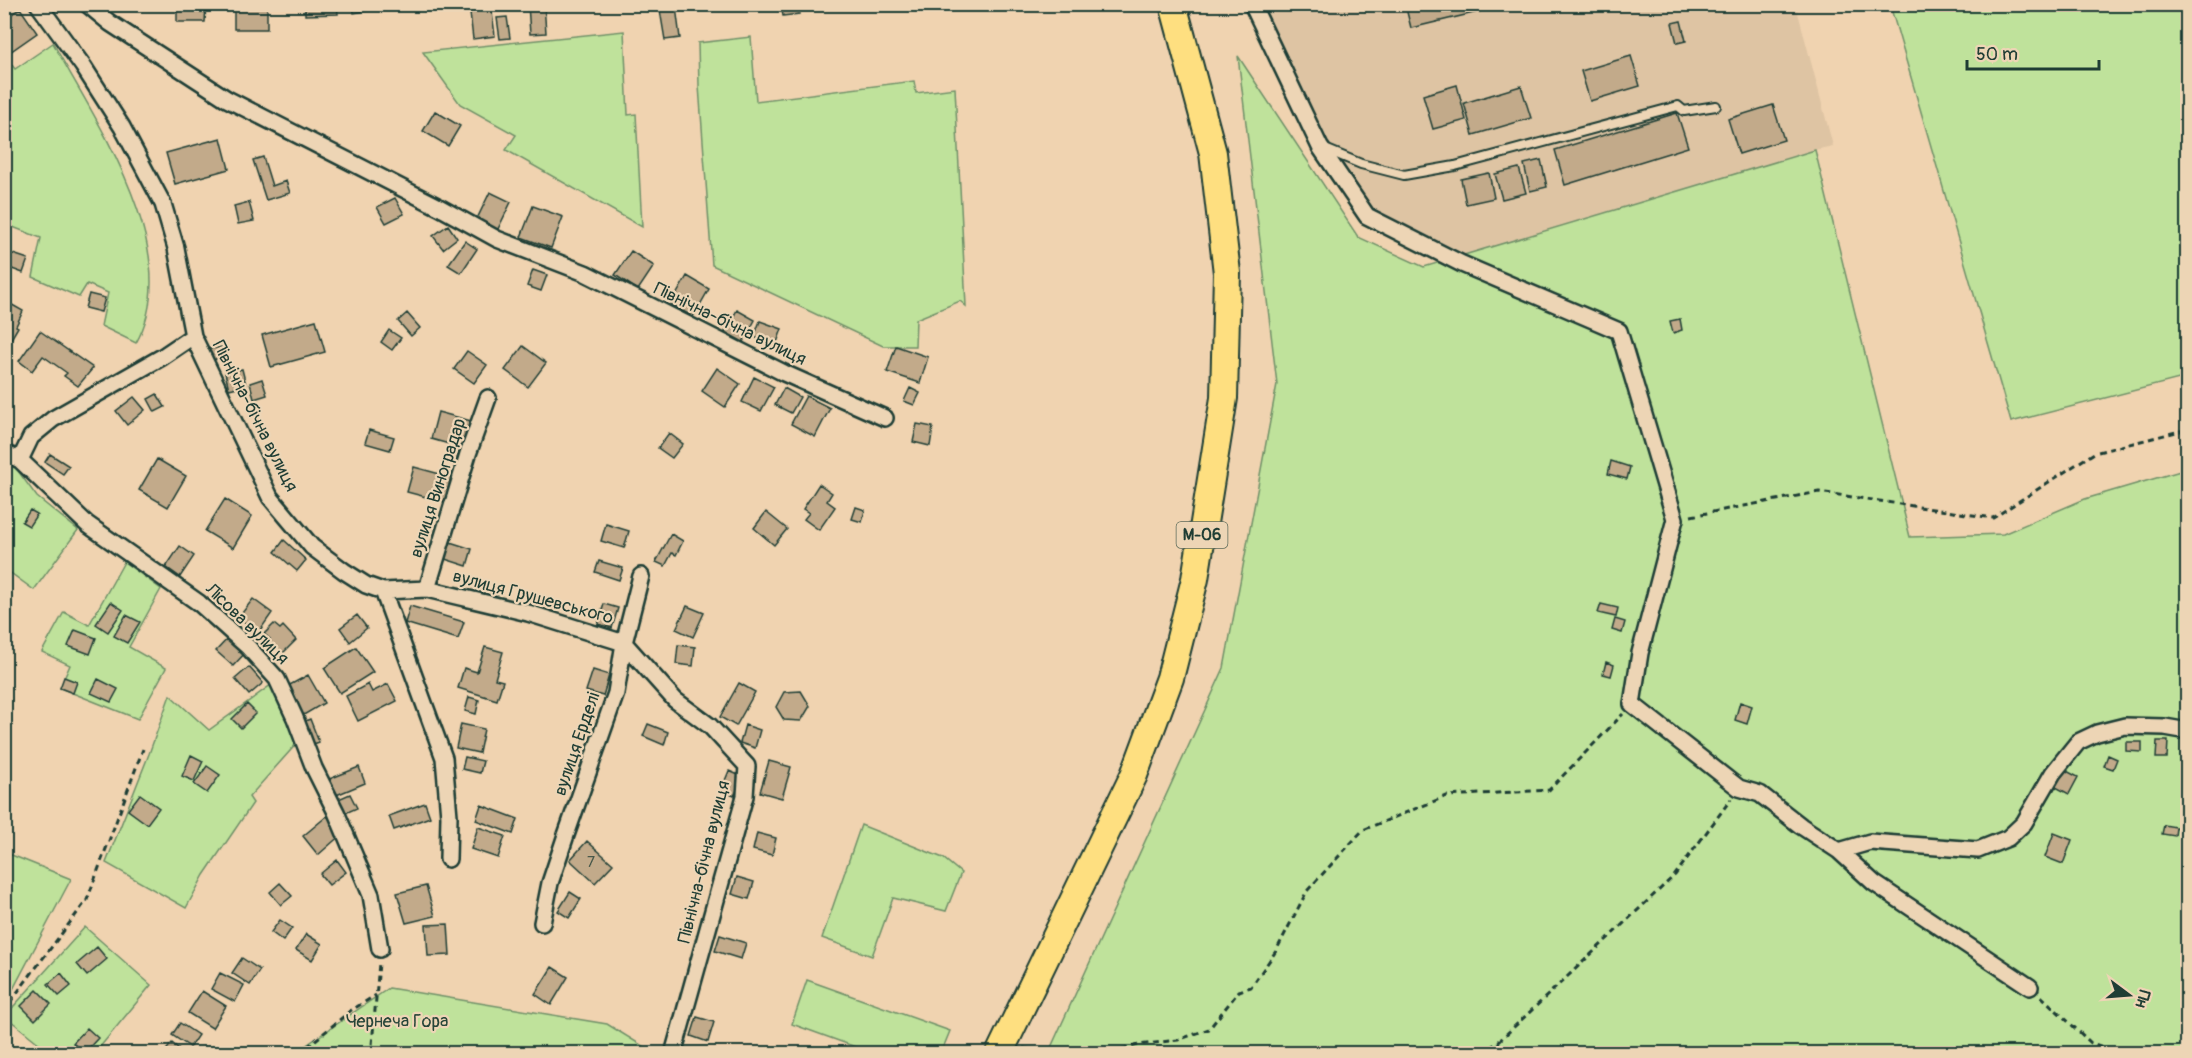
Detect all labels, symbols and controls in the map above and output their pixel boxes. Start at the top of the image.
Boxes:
scale bar [1967,33,2099,71]
text: 50 m [1976,43,2018,66]
street label: Північна-бічна вулиця [650,277,810,371]
street label: Північна-бічна вулиця [207,336,303,496]
street label: вулиця Виноградар [405,415,471,561]
road number: М-06 [1176,522,1228,548]
street label: вулиця Грушевського [450,565,616,630]
street label: Лісова вулиця [200,578,294,670]
street label: вулиця Ерделі [549,689,605,799]
street label: Північна-бічна вулиця [673,778,735,946]
house number: 7 [587,853,595,872]
north arrow [2099,965,2159,1025]
text: Пн [2130,988,2154,1010]
park label: Чернеча Гора [346,1010,448,1033]

